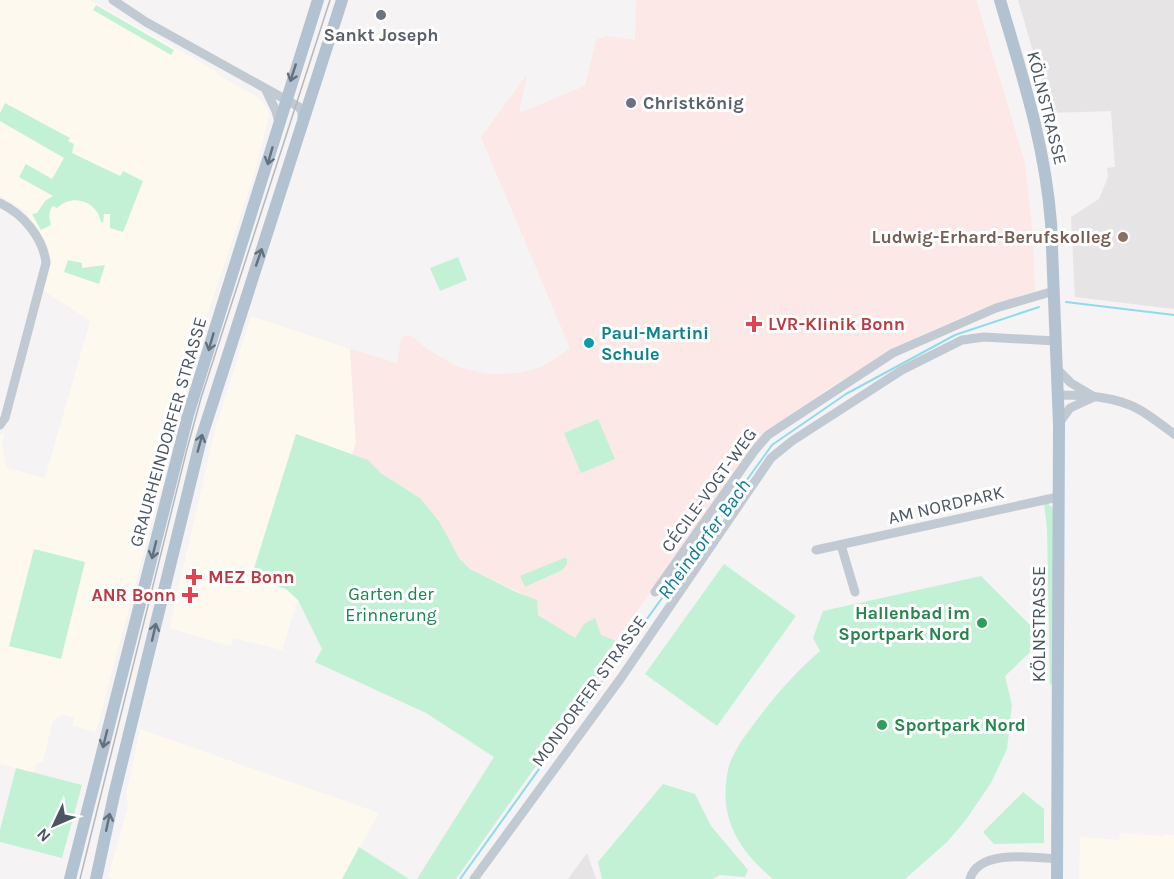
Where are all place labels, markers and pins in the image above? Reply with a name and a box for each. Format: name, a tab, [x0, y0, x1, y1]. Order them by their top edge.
marker: Sankt Joseph	[374, 8, 388, 22]
place label: Sankt Joseph	[324, 24, 438, 46]
place label: Christkönig	[643, 92, 744, 114]
marker: Christkönig	[624, 96, 638, 110]
place label: Ludwig-Erhard-Berufskolleg	[872, 226, 1112, 248]
marker: Ludwig-Erhard-Berufskolleg	[1116, 230, 1130, 244]
place label: LVR-Klinik Bonn	[768, 313, 905, 335]
marker: LVR-Klinik Bonn	[745, 315, 763, 333]
place label: Paul-Martini Schule	[601, 322, 709, 365]
marker: Paul-Martini Schule	[582, 336, 596, 350]
place label: MEZ Bonn	[208, 566, 294, 588]
marker: MEZ Bonn	[185, 568, 203, 586]
place label: ANR Bonn	[91, 584, 176, 606]
marker: ANR Bonn	[181, 586, 199, 604]
place label: Hallenbad im Sportpark Nord	[838, 602, 970, 645]
marker: Hallenbad im Sportpark Nord	[975, 616, 989, 630]
place label: Sportpark Nord	[894, 714, 1026, 736]
marker: Sportpark Nord	[875, 718, 889, 732]

